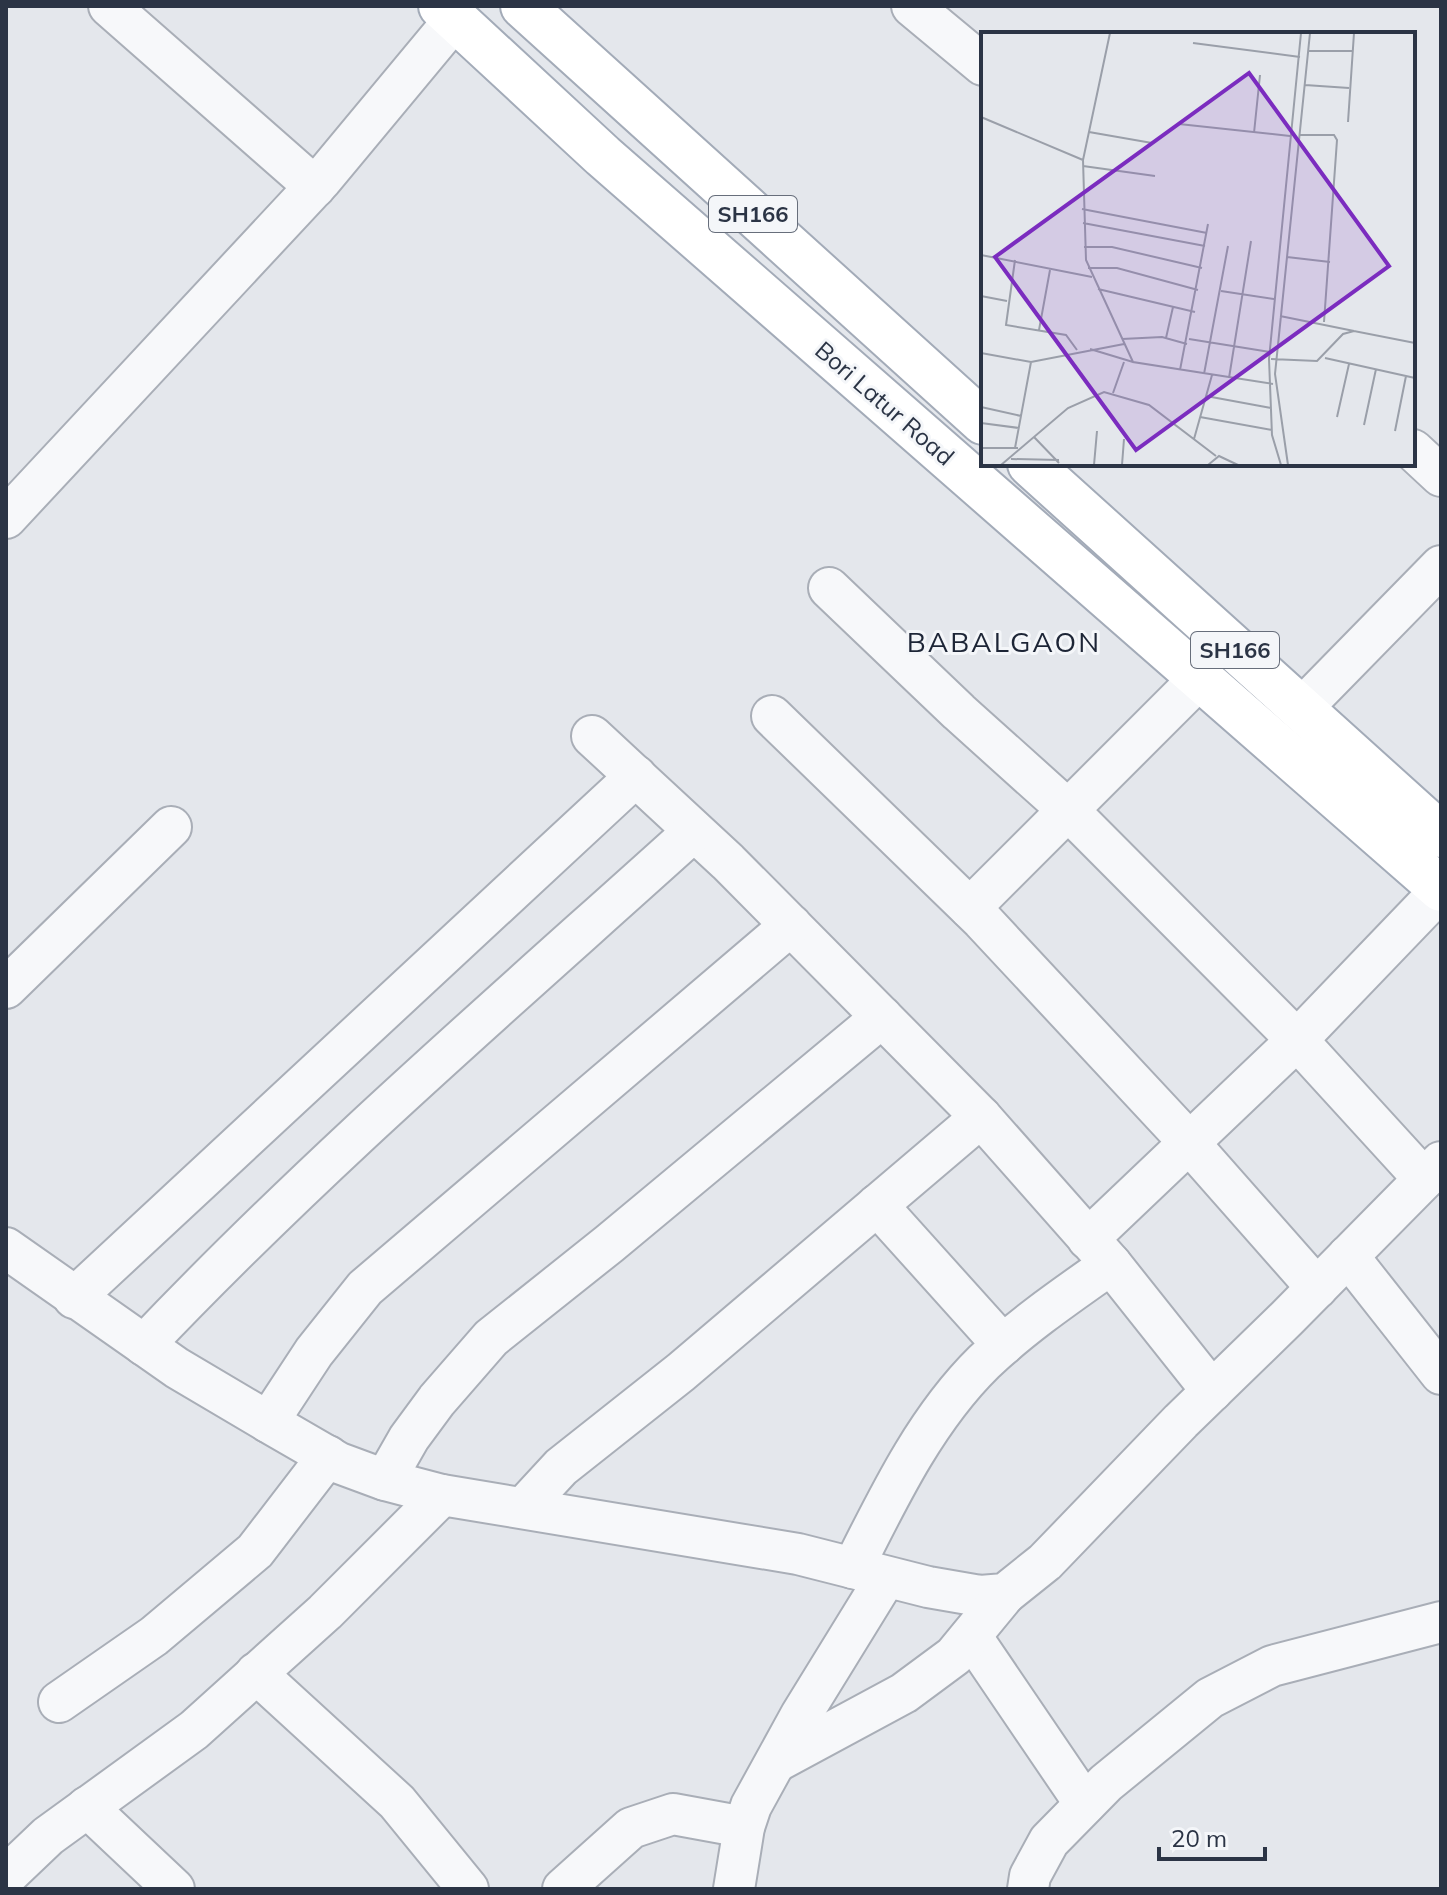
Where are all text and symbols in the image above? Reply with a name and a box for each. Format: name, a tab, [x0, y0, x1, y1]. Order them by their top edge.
inset map	[981, 32, 1415, 466]
road number: SH166	[709, 196, 797, 232]
street label: Bori Latur Road	[809, 335, 961, 471]
district label: BABALGAON	[907, 624, 1101, 659]
road number: SH166	[1191, 632, 1279, 668]
scale bar	[1159, 1811, 1265, 1861]
text: 20 m	[1171, 1823, 1227, 1853]

